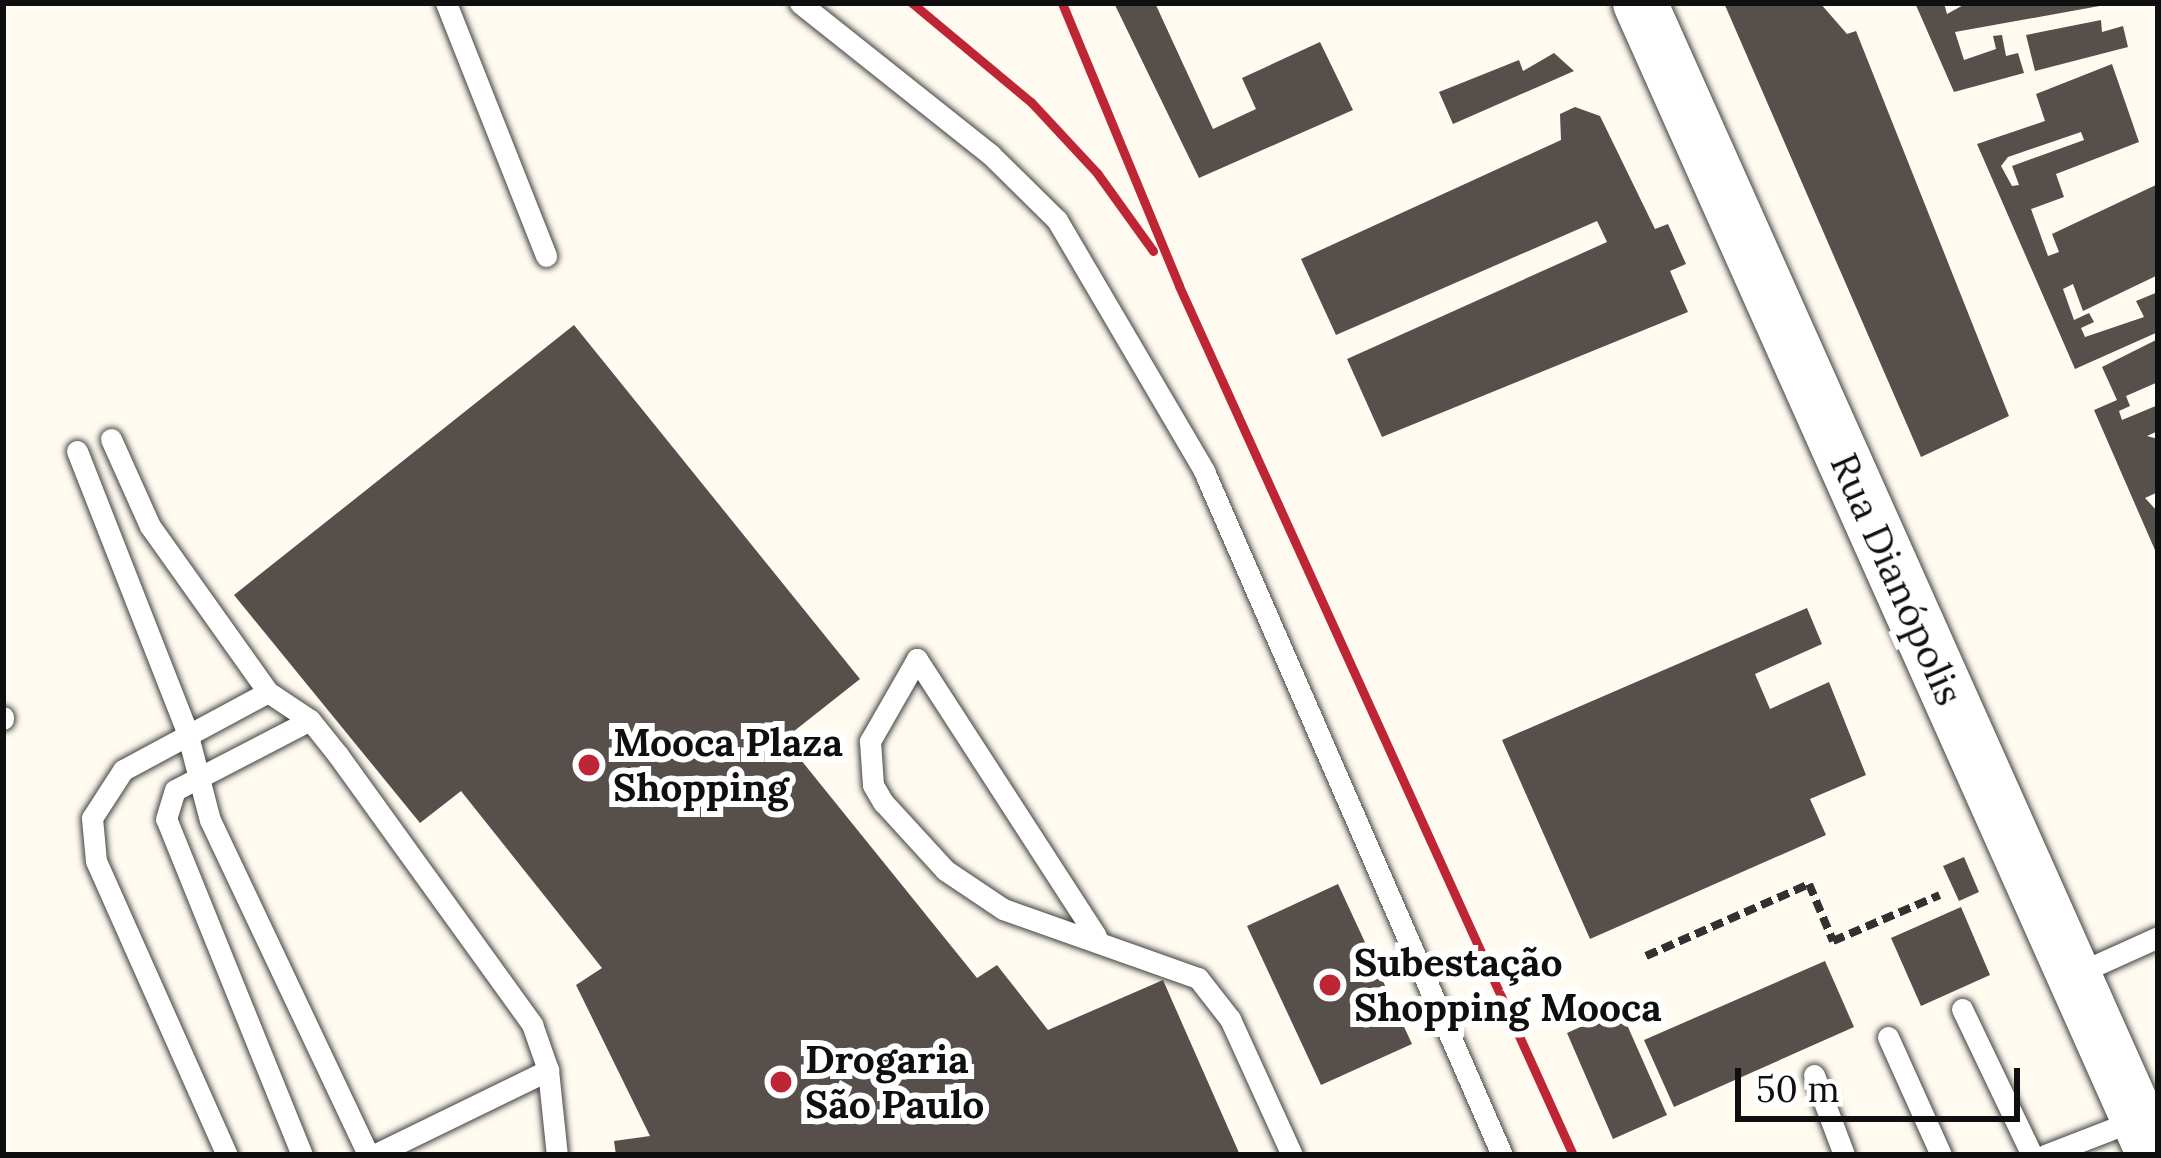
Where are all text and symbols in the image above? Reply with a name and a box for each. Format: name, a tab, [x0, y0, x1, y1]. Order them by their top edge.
street label: Rua Dianópolis	[1821, 446, 1973, 712]
place label: Mooca Plaza Shopping	[613, 720, 843, 811]
marker: Mooca Plaza Shopping	[576, 752, 602, 778]
place label: Subestação Shopping Mooca	[1354, 940, 1662, 1031]
marker: Subestação Shopping Mooca	[1317, 972, 1343, 998]
place label: Drogaria São Paulo	[805, 1037, 984, 1128]
scale bar	[1741, 1044, 2026, 1118]
text: 50 m	[1756, 1066, 1840, 1112]
marker: Drogaria São Paulo	[768, 1069, 794, 1095]

